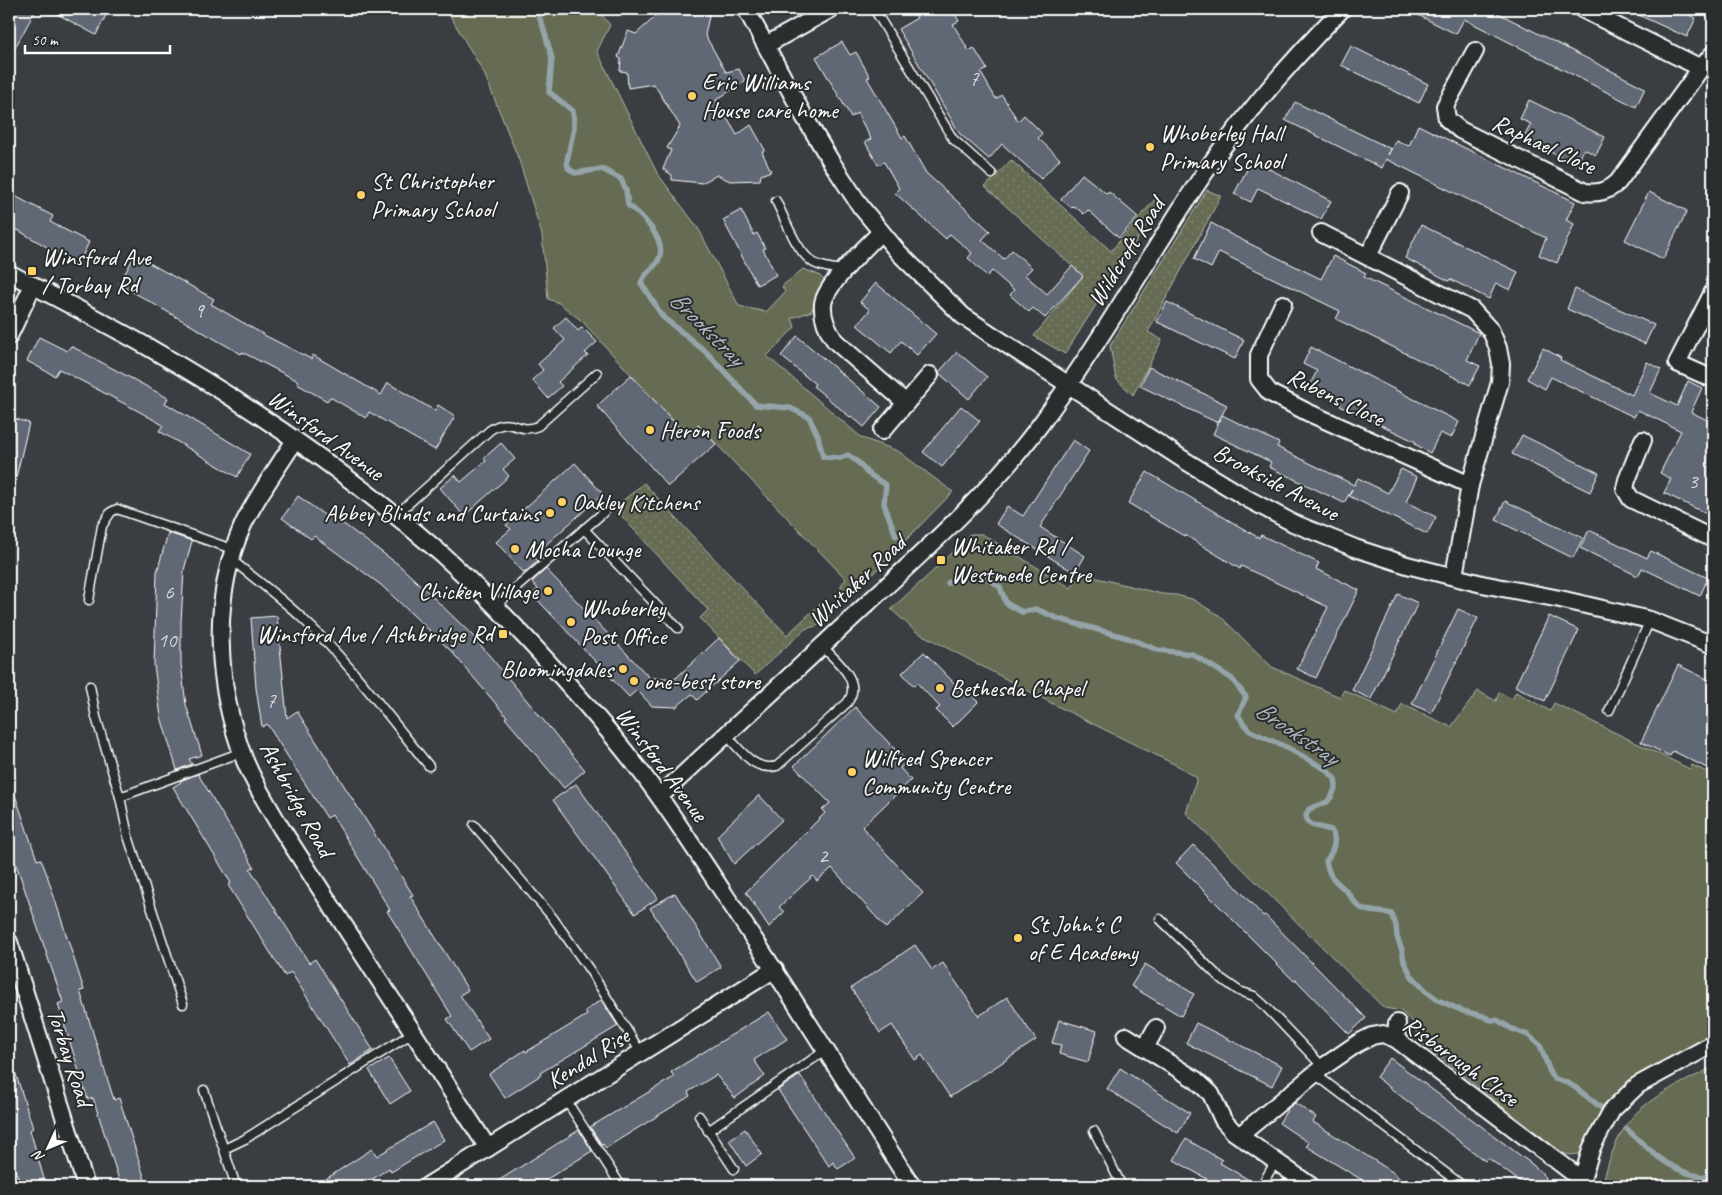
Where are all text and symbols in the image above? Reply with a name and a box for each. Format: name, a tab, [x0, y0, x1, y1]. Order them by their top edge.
scale bar	[25, 22, 170, 54]
text: 50 m	[32, 31, 59, 50]
house number: 7	[969, 65, 980, 91]
place label: Eric Williams House care home	[702, 67, 840, 125]
marker: Eric Williams House care home	[686, 90, 698, 102]
street label: Raphael Close	[1488, 107, 1602, 182]
place label: Whoberley Hall Primary School	[1160, 118, 1287, 176]
marker: Whoberley Hall Primary School	[1144, 141, 1156, 153]
place label: St Christopher Primary School	[371, 166, 498, 224]
marker: St Christopher Primary School	[355, 189, 367, 201]
street label: Wildcroft Road	[1081, 189, 1173, 312]
place label: Winsford Ave / Torbay Rd	[42, 242, 153, 300]
marker: Winsford Ave / Torbay Rd	[26, 265, 38, 277]
water label: Brookstray	[663, 284, 754, 375]
house number: 9	[194, 297, 205, 323]
street label: Rubens Close	[1283, 361, 1391, 434]
street label: Winsford Avenue	[262, 383, 392, 488]
place label: Heron Foods	[660, 415, 763, 445]
marker: Heron Foods	[644, 424, 656, 436]
street label: Brookside Avenue	[1208, 436, 1346, 529]
house number: 3	[1688, 468, 1699, 494]
place label: Oakley Kitchens	[572, 487, 701, 517]
marker: Oakley Kitchens	[556, 496, 568, 508]
place label: Abbey Blinds and Curtains	[324, 498, 543, 528]
marker: Abbey Blinds and Curtains	[544, 507, 556, 519]
street label: Whitaker Road	[802, 526, 915, 634]
place label: Whitaker Rd / Westmede Centre	[951, 531, 1093, 589]
place label: Mocha Lounge	[525, 534, 642, 564]
marker: Mocha Lounge	[509, 543, 521, 555]
marker: Whitaker Rd / Westmede Centre	[935, 554, 947, 566]
place label: Chicken Village	[418, 576, 540, 606]
house number: 6	[164, 579, 174, 605]
marker: Chicken Village	[542, 585, 554, 597]
place label: Whoberley Post Office	[581, 593, 668, 651]
marker: Whoberley Post Office	[565, 616, 577, 628]
place label: Winsford Ave / Ashbridge Rd	[257, 619, 497, 649]
house number: 10	[158, 627, 178, 653]
marker: Winsford Ave / Ashbridge Rd	[497, 628, 509, 640]
place label: Bloomingdales	[501, 654, 616, 684]
marker: Bloomingdales	[617, 663, 629, 675]
place label: one-best store	[644, 666, 762, 696]
place label: Bethesda Chapel	[950, 673, 1088, 703]
marker: one-best store	[628, 675, 640, 687]
marker: Bethesda Chapel	[934, 682, 946, 694]
house number: 7	[266, 687, 277, 713]
water label: Brookstray	[1249, 694, 1348, 775]
street label: Winsford Avenue	[609, 701, 716, 829]
street label: Ashbridge Road	[253, 736, 343, 865]
place label: Wilfred Spencer Community Centre	[862, 743, 1013, 801]
marker: Wilfred Spencer Community Centre	[846, 766, 858, 778]
house number: 2	[818, 843, 829, 869]
place label: St John's C of E Academy	[1028, 909, 1139, 967]
marker: St John's C of E Academy	[1012, 932, 1024, 944]
street label: Torbay Road	[40, 1004, 101, 1113]
street label: Risborough Close	[1397, 1009, 1526, 1114]
street label: Kendal Rise	[541, 1020, 637, 1095]
north arrow	[22, 1122, 72, 1172]
text: N	[28, 1146, 48, 1166]

